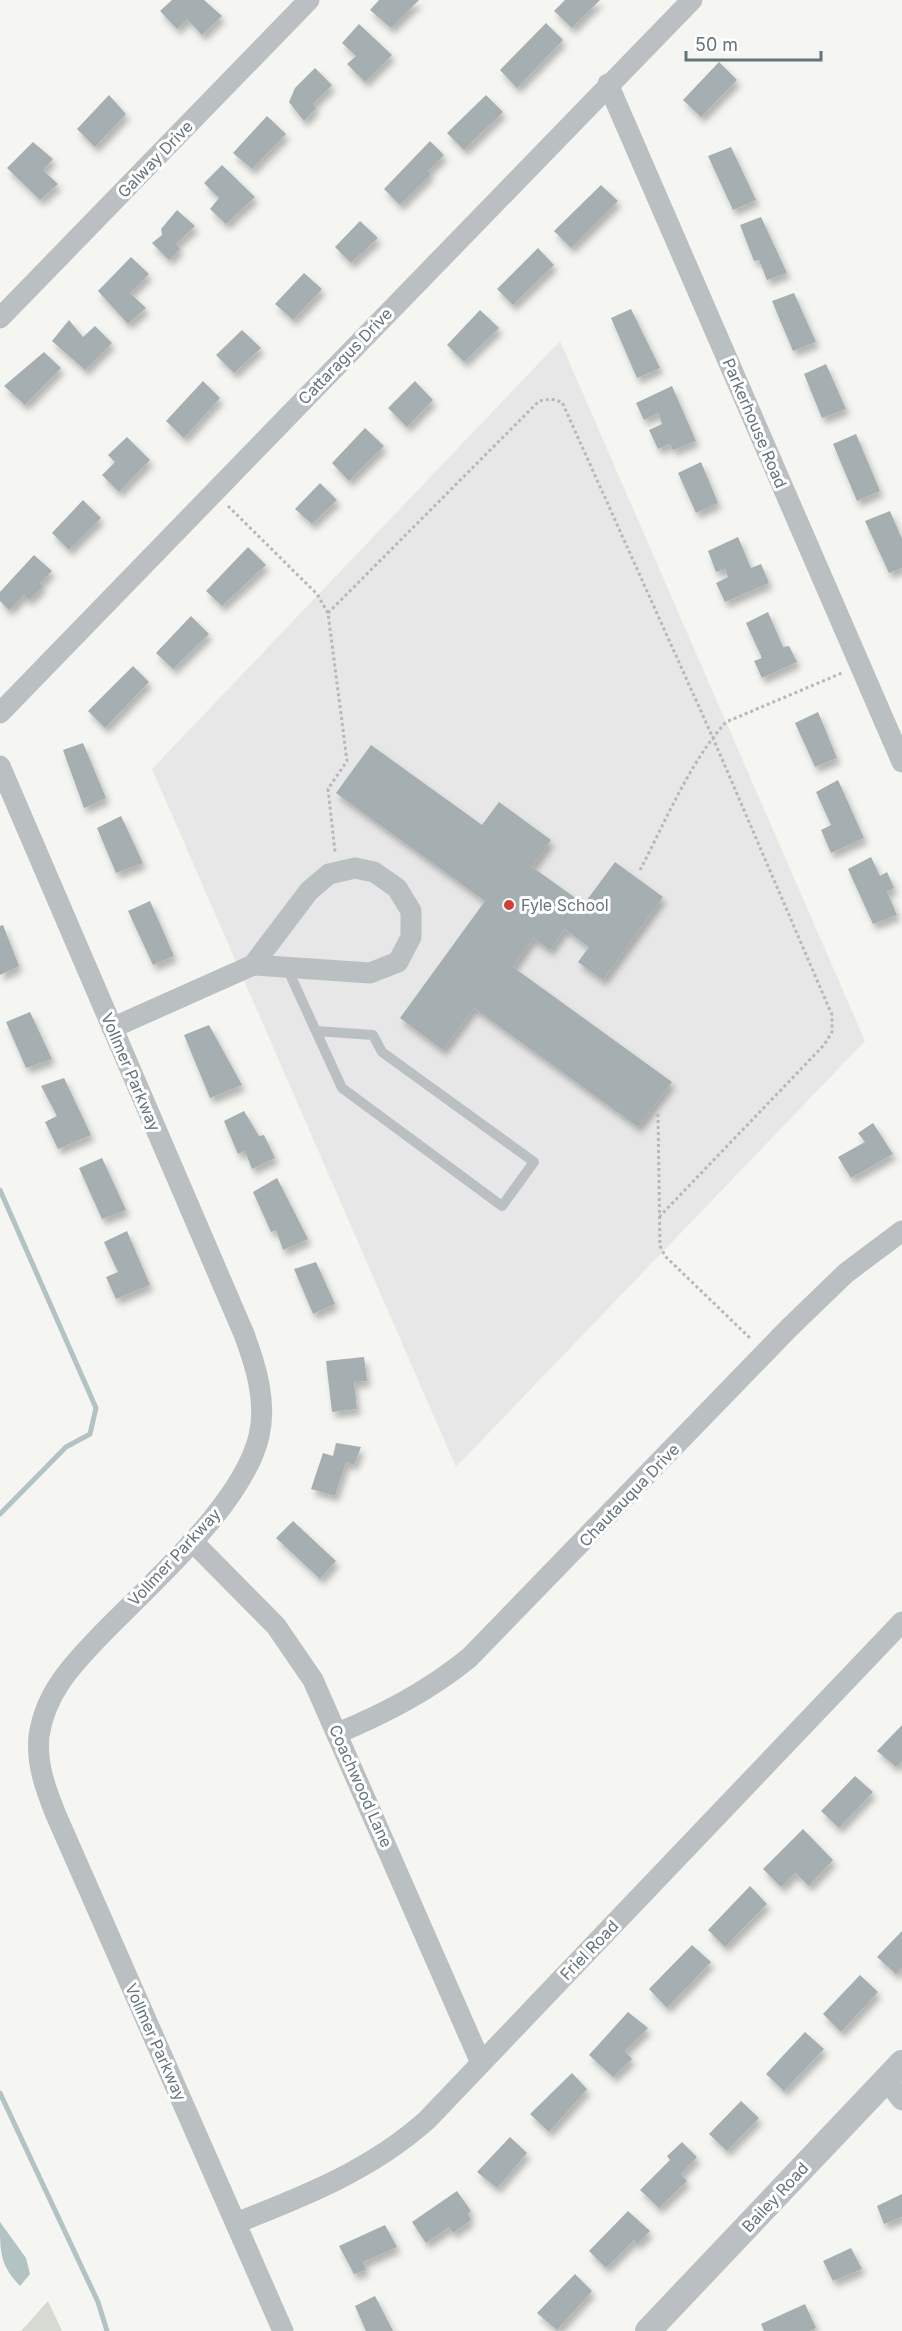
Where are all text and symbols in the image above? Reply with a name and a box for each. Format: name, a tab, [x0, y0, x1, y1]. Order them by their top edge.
scale bar	[686, 24, 821, 62]
text: 50 m	[695, 34, 738, 55]
street label: Galway Drive	[113, 116, 197, 202]
street label: Cattaragus Drive	[294, 303, 396, 409]
street label: Parkerhouse Road	[719, 355, 791, 491]
place label: Fyle School	[521, 895, 609, 915]
marker: Fyle School	[502, 898, 516, 912]
street label: Vollmer Parkway	[97, 1010, 165, 1134]
street label: Chautauqua Drive	[575, 1439, 683, 1551]
street label: Vollmer Parkway	[124, 1504, 224, 1610]
street label: Coachwood Lane	[325, 1722, 397, 1850]
street label: Friel Road	[556, 1916, 622, 1984]
street label: Vollmer Parkway	[121, 1980, 191, 2104]
street label: Bailey Road	[738, 2158, 812, 2236]

